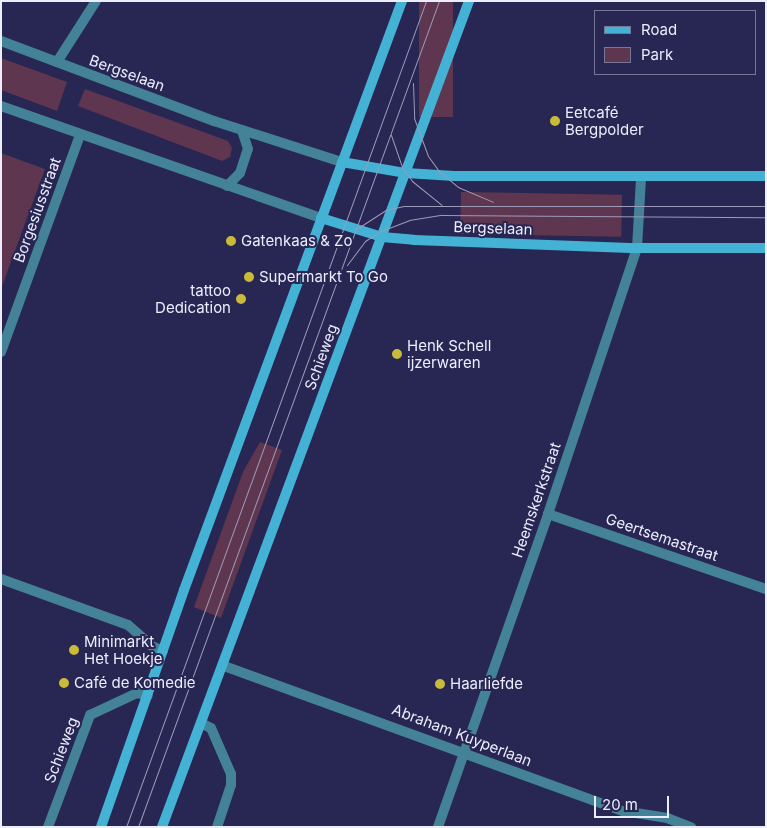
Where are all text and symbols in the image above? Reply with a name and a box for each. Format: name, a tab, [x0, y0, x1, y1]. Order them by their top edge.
legend	[594, 10, 757, 75]
text: Road	[641, 20, 677, 39]
text: Park	[641, 45, 673, 64]
street label: Bergselaan	[87, 51, 167, 95]
place label: Eetcafé Bergpolder	[565, 103, 644, 138]
marker: Eetcafé Bergpolder	[549, 115, 561, 127]
street label: Borgesiusstraat	[10, 155, 64, 265]
street label: Bergselaan	[453, 218, 533, 238]
place label: Gatenkaas & Zo	[241, 232, 353, 250]
marker: Gatenkaas & Zo	[225, 235, 237, 247]
place label: Supermarkt To Go	[259, 268, 388, 286]
marker: Supermarkt To Go	[243, 271, 255, 283]
place label: tattoo Dedication	[155, 281, 231, 316]
marker: tattoo Dedication	[235, 293, 247, 305]
street label: Schieweg	[301, 321, 341, 393]
place label: Henk Schell ijzerwaren	[407, 336, 491, 371]
marker: Henk Schell ijzerwaren	[391, 348, 403, 360]
street label: Heemskerkstraat	[508, 440, 564, 560]
street label: Geertsemastraat	[603, 509, 721, 565]
place label: Minimarkt Het Hoekje	[84, 632, 163, 667]
marker: Minimarkt Het Hoekje	[68, 644, 80, 656]
place label: Café de Komedie	[74, 674, 196, 692]
place label: Haarliefde	[450, 675, 523, 693]
marker: Café de Komedie	[58, 677, 70, 689]
marker: Haarliefde	[434, 678, 446, 690]
street label: Abraham Kuyperlaan	[390, 700, 534, 770]
street label: Schieweg	[40, 715, 82, 785]
scale bar	[597, 786, 672, 818]
text: 20 m	[602, 795, 638, 814]

